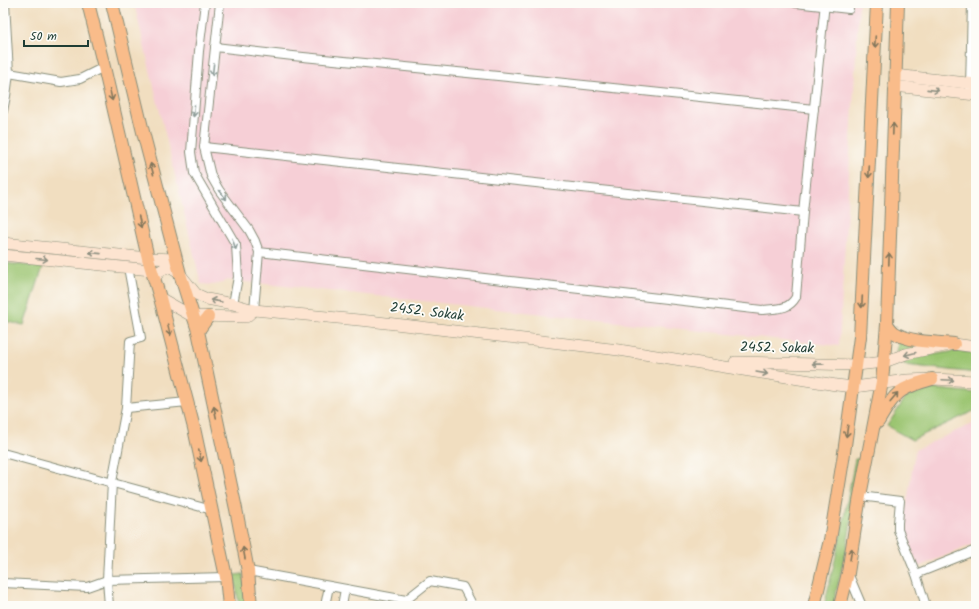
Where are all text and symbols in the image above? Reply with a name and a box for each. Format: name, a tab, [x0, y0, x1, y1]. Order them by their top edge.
scale bar	[24, 22, 88, 48]
text: 50 m	[30, 27, 57, 46]
one-way arrow	[871, 35, 879, 48]
one-way arrow	[209, 63, 217, 76]
one-way arrow	[926, 86, 939, 94]
one-way arrow	[107, 88, 115, 101]
one-way arrow	[191, 104, 198, 117]
one-way arrow	[889, 123, 897, 136]
one-way arrow	[148, 162, 155, 175]
one-way arrow	[865, 165, 872, 178]
one-way arrow	[218, 189, 227, 200]
one-way arrow	[137, 215, 144, 228]
one-way arrow	[231, 238, 238, 251]
one-way arrow	[89, 249, 102, 256]
one-way arrow	[885, 253, 892, 266]
one-way arrow	[35, 255, 48, 262]
one-way arrow	[858, 295, 866, 308]
one-way arrow	[210, 297, 223, 305]
street label: 2452. Sokak	[389, 297, 465, 327]
one-way arrow	[165, 323, 173, 336]
street label: 2452. Sokak	[740, 336, 815, 360]
one-way arrow	[904, 350, 917, 358]
one-way arrow	[812, 361, 825, 368]
one-way arrow	[756, 369, 769, 377]
one-way arrow	[941, 376, 954, 384]
one-way arrow	[890, 392, 899, 403]
one-way arrow	[211, 406, 219, 419]
one-way arrow	[843, 424, 851, 437]
one-way arrow	[196, 449, 204, 462]
one-way arrow	[240, 547, 248, 560]
one-way arrow	[847, 548, 855, 561]

